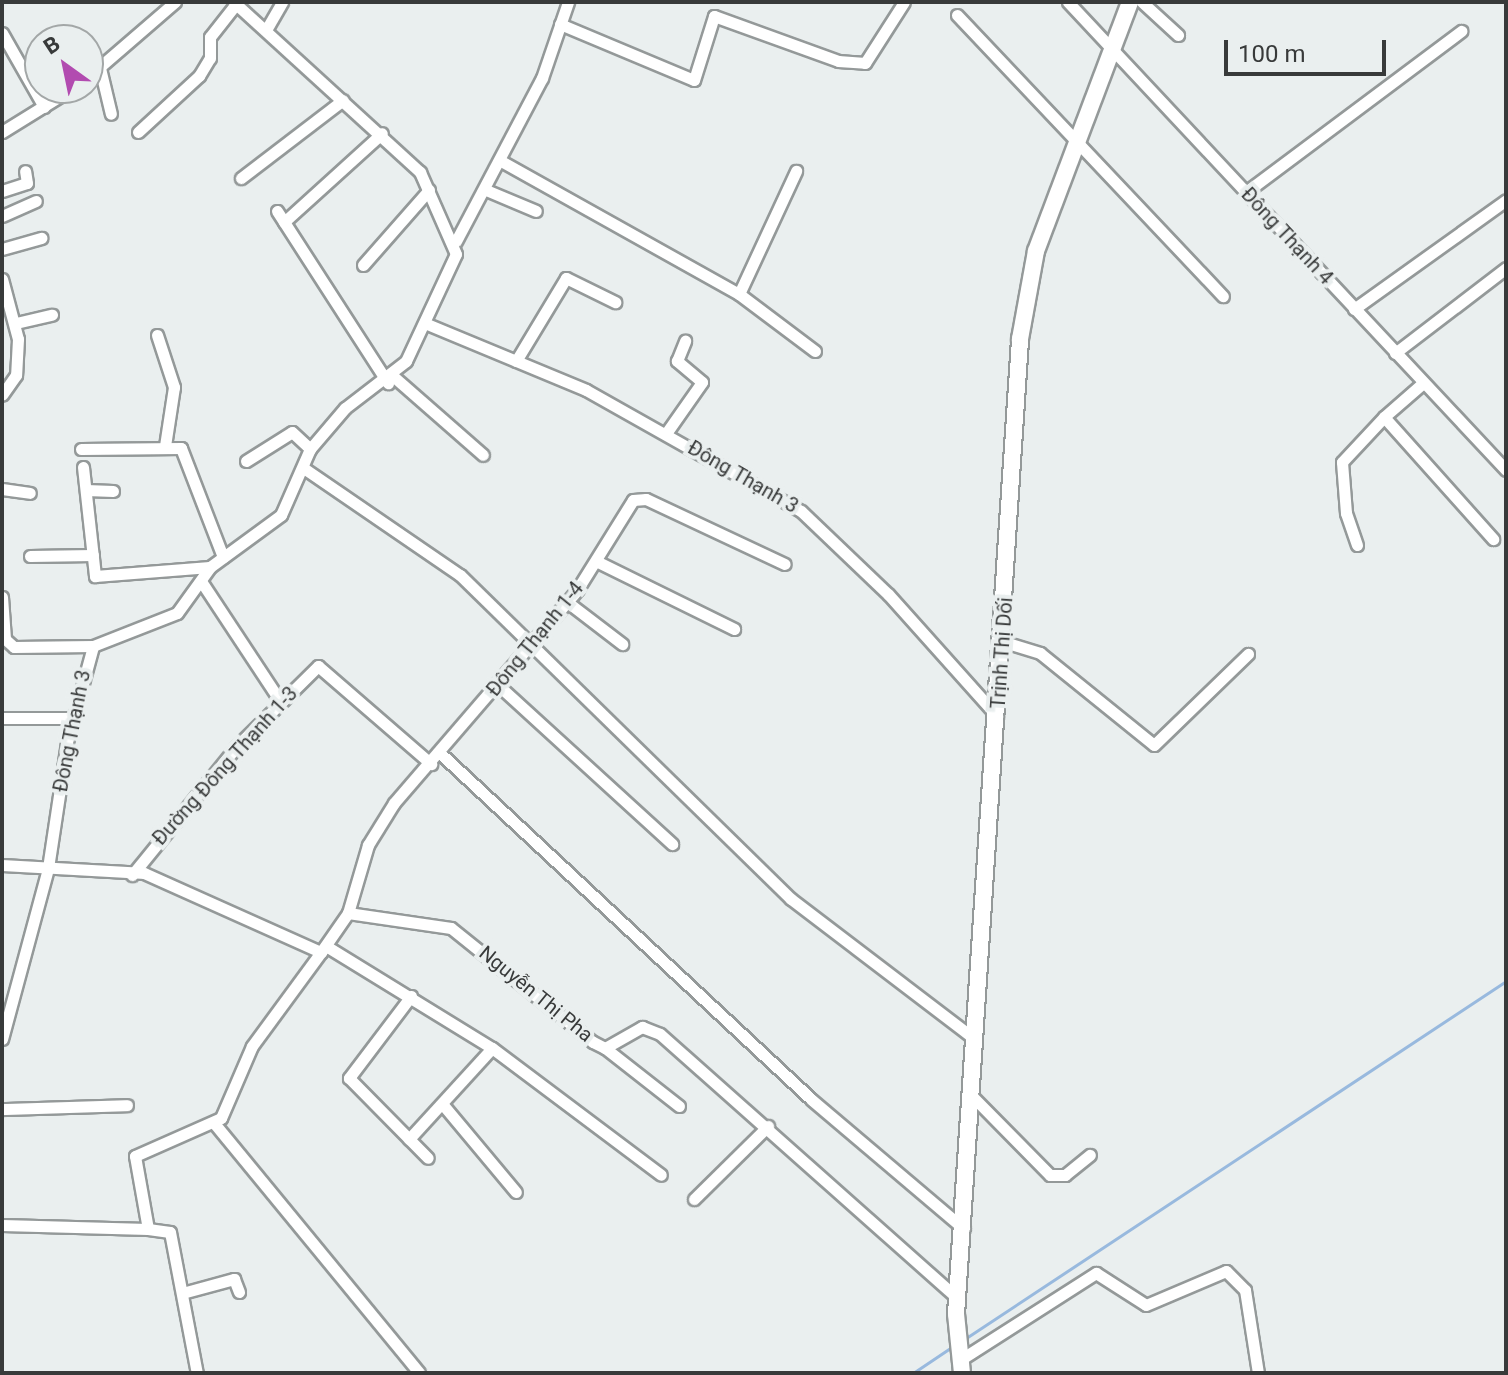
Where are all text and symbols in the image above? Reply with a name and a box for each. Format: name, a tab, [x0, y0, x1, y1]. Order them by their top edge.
north arrow	[24, 24, 104, 104]
scale bar	[1228, 24, 1390, 74]
text: B	[39, 31, 64, 59]
text: 100 m	[1238, 40, 1305, 68]
street label: Đông Thạnh 4	[1236, 182, 1338, 290]
street label: Đông Thạnh 3	[683, 436, 803, 518]
street label: Đông Thạnh 1-4	[481, 577, 589, 701]
street label: Trịnh Thị Dối	[986, 596, 1018, 710]
street label: Đông Thạnh 3	[48, 668, 96, 794]
street label: Đường Đông Thạnh 1-3	[147, 682, 303, 850]
street label: Nguyễn Thị Pha	[474, 941, 598, 1047]

